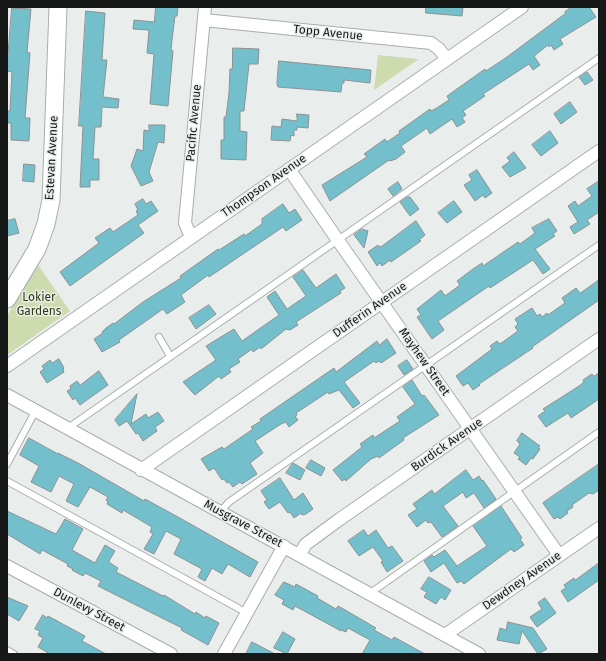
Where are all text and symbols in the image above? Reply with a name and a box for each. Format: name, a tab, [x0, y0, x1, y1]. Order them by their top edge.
street label: Topp Avenue	[293, 22, 363, 44]
street label: Pacific Avenue	[183, 84, 205, 162]
street label: Estevan Avenue	[43, 115, 61, 201]
street label: Thompson Avenue	[219, 151, 309, 221]
street label: Dufferin Avenue	[330, 279, 410, 341]
park label: Lokier Gardens	[17, 291, 61, 319]
street label: Mayhew Street	[395, 325, 453, 399]
street label: Burdick Avenue	[408, 415, 486, 475]
street label: Musgrave Street	[201, 497, 285, 551]
street label: Dewdney Avenue	[480, 549, 564, 613]
street label: Dunlevy Street	[51, 585, 127, 635]

